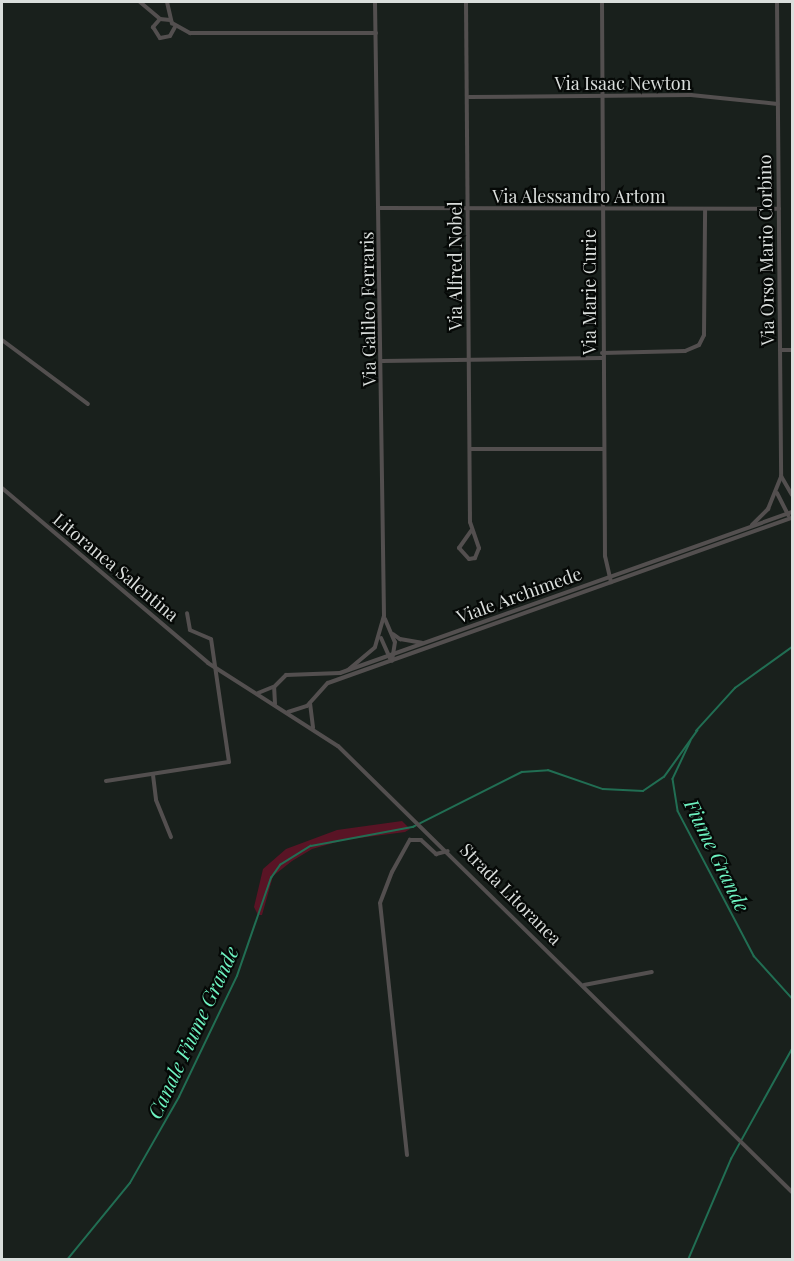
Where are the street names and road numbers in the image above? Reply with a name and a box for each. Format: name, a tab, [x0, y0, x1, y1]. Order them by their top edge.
street label: Via Isaac Newton	[554, 72, 692, 94]
street label: Via Orso Mario Corbino	[754, 154, 778, 346]
street label: Via Alessandro Artom	[492, 185, 666, 207]
street label: Via Alfred Nobel	[444, 201, 466, 331]
street label: Via Marie Curie	[578, 229, 600, 355]
street label: Via Galileo Ferraris	[356, 231, 380, 387]
street label: Litoranea Salentina	[49, 508, 183, 626]
street label: Viale Archimede	[453, 562, 585, 628]
street label: Strada Litoranea	[456, 839, 566, 949]

